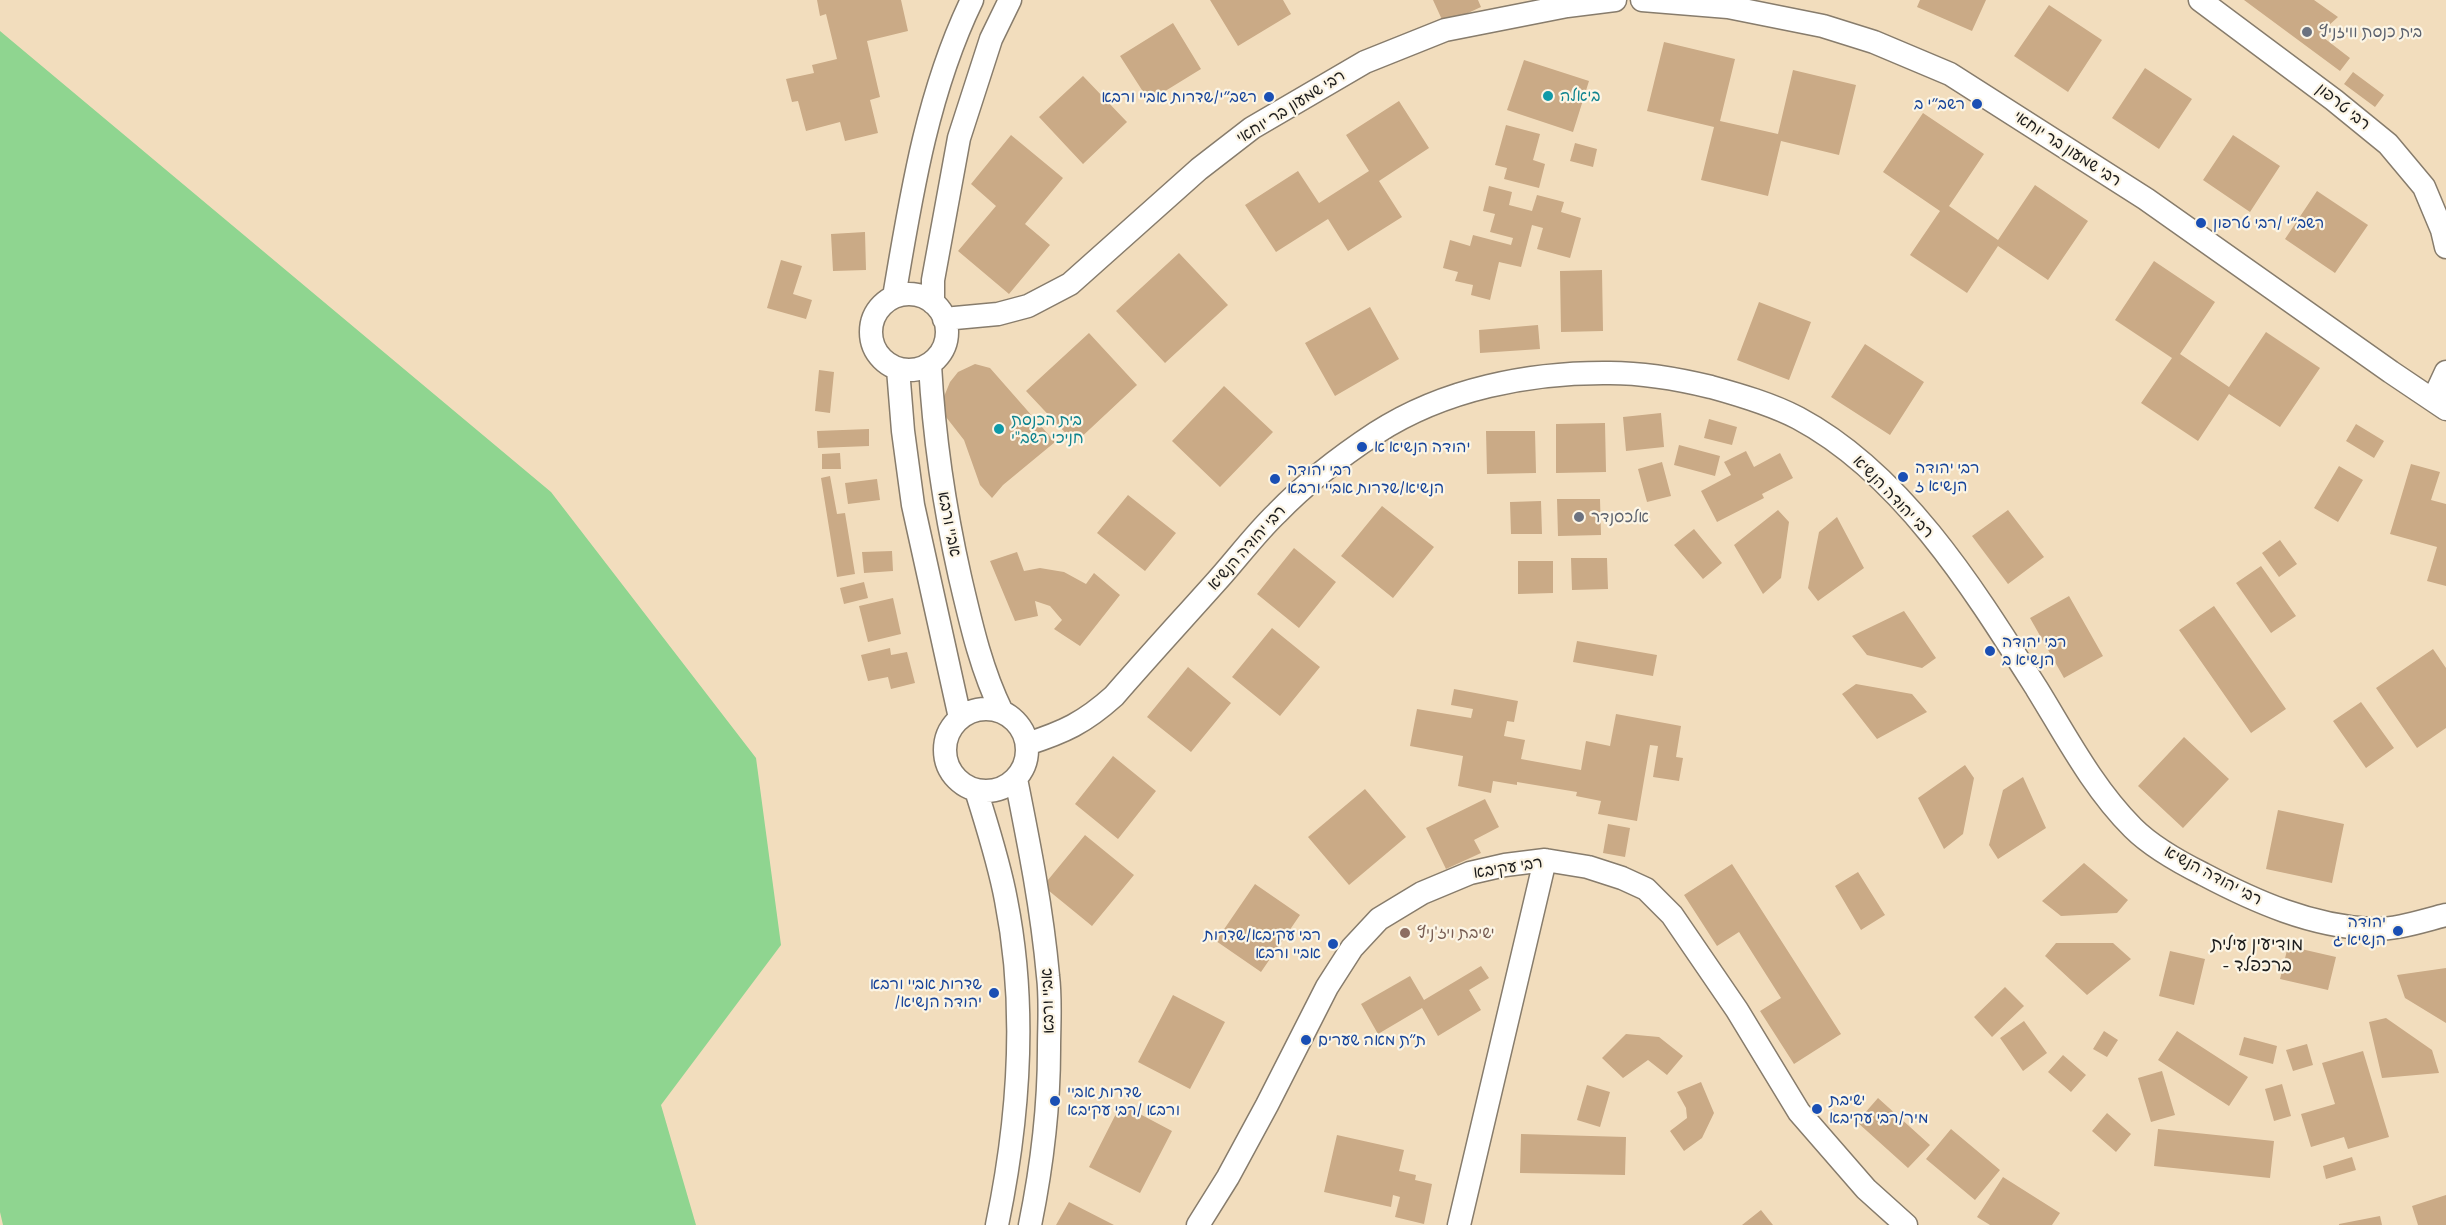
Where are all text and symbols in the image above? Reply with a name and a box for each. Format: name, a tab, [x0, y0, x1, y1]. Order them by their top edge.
place label: בית כנסת וויזניץ	[2319, 22, 2422, 42]
marker: בית כנסת וויזניץ	[2300, 25, 2314, 39]
street label: רבי שמעון בר יוחאי	[1233, 66, 1349, 148]
street label: רבי טרפון	[2312, 79, 2374, 135]
place label: ביאלה	[1560, 86, 1601, 106]
place label: רשב״י/שדרות אביי ורבא	[1101, 87, 1257, 107]
marker: ביאלה	[1541, 89, 1555, 103]
marker: רשב״י/שדרות אביי ורבא	[1262, 90, 1276, 104]
place label: רשב״י ב	[1914, 94, 1965, 114]
marker: רשב״י ב	[1970, 97, 1984, 111]
street label: רבי שמעון בר יוחאי	[2010, 107, 2124, 191]
place label: רשב״י /רבי טרפון	[2213, 213, 2324, 233]
marker: רשב״י /רבי טרפון	[2194, 216, 2208, 230]
place label: בית הכנסת חניכי רשב"י	[1011, 410, 1084, 448]
marker: בית הכנסת חניכי רשב"י	[992, 422, 1006, 436]
place label: יהודה הנשיא א	[1374, 437, 1470, 457]
marker: יהודה הנשיא א	[1355, 440, 1369, 454]
street label: רבי יהודה הנשיא	[1849, 452, 1937, 542]
place label: רבי יהודה הנשיא ז	[1915, 458, 1979, 496]
place label: רבי יהודה הנשיא/שדרות אביי ורבא	[1287, 460, 1444, 498]
marker: רבי יהודה הנשיא ז	[1896, 470, 1910, 484]
marker: רבי יהודה הנשיא/שדרות אביי ורבא	[1268, 472, 1282, 486]
street label: אביי ורבא	[933, 490, 965, 558]
street label: רבי יהודה הנשיא	[1204, 502, 1290, 594]
place label: אלכסנדר	[1591, 507, 1649, 527]
marker: אלכסנדר	[1572, 510, 1586, 524]
place label: רבי יהודה הנשיא ב	[2002, 632, 2066, 670]
marker: רבי יהודה הנשיא ב	[1983, 644, 1997, 658]
street label: רבי יהודה הנשיא	[2161, 842, 2265, 910]
street label: רבי עקיבא	[1472, 853, 1544, 883]
place label: יהודה הנשיא ג	[2333, 912, 2386, 950]
place label: ישיבת ויז'ניץ	[1417, 923, 1495, 943]
marker: יהודה הנשיא ג	[2391, 924, 2405, 938]
place label: רבי עקיבא/שדרות אביי ורבא	[1203, 925, 1321, 963]
marker: ישיבת ויז'ניץ	[1398, 926, 1412, 940]
district label: מודיעין עילית - ברכפלד	[2211, 934, 2303, 976]
marker: רבי עקיבא/שדרות אביי ורבא	[1326, 937, 1340, 951]
street label: אביי ורבא	[1037, 968, 1059, 1034]
place label: שדרות אביי ורבא /יהודה הנשיא	[870, 974, 982, 1012]
marker: שדרות אביי ורבא /יהודה הנשיא	[987, 986, 1001, 1000]
place label: ת״ת מאה שערים	[1318, 1030, 1426, 1050]
marker: ת״ת מאה שערים	[1299, 1033, 1313, 1047]
place label: שדרות אביי ורבא /רבי עקיבא	[1067, 1082, 1180, 1120]
place label: ישיבת מיר/רבי עקיבא	[1829, 1090, 1928, 1128]
marker: שדרות אביי ורבא /רבי עקיבא	[1048, 1094, 1062, 1108]
marker: ישיבת מיר/רבי עקיבא	[1810, 1102, 1824, 1116]

